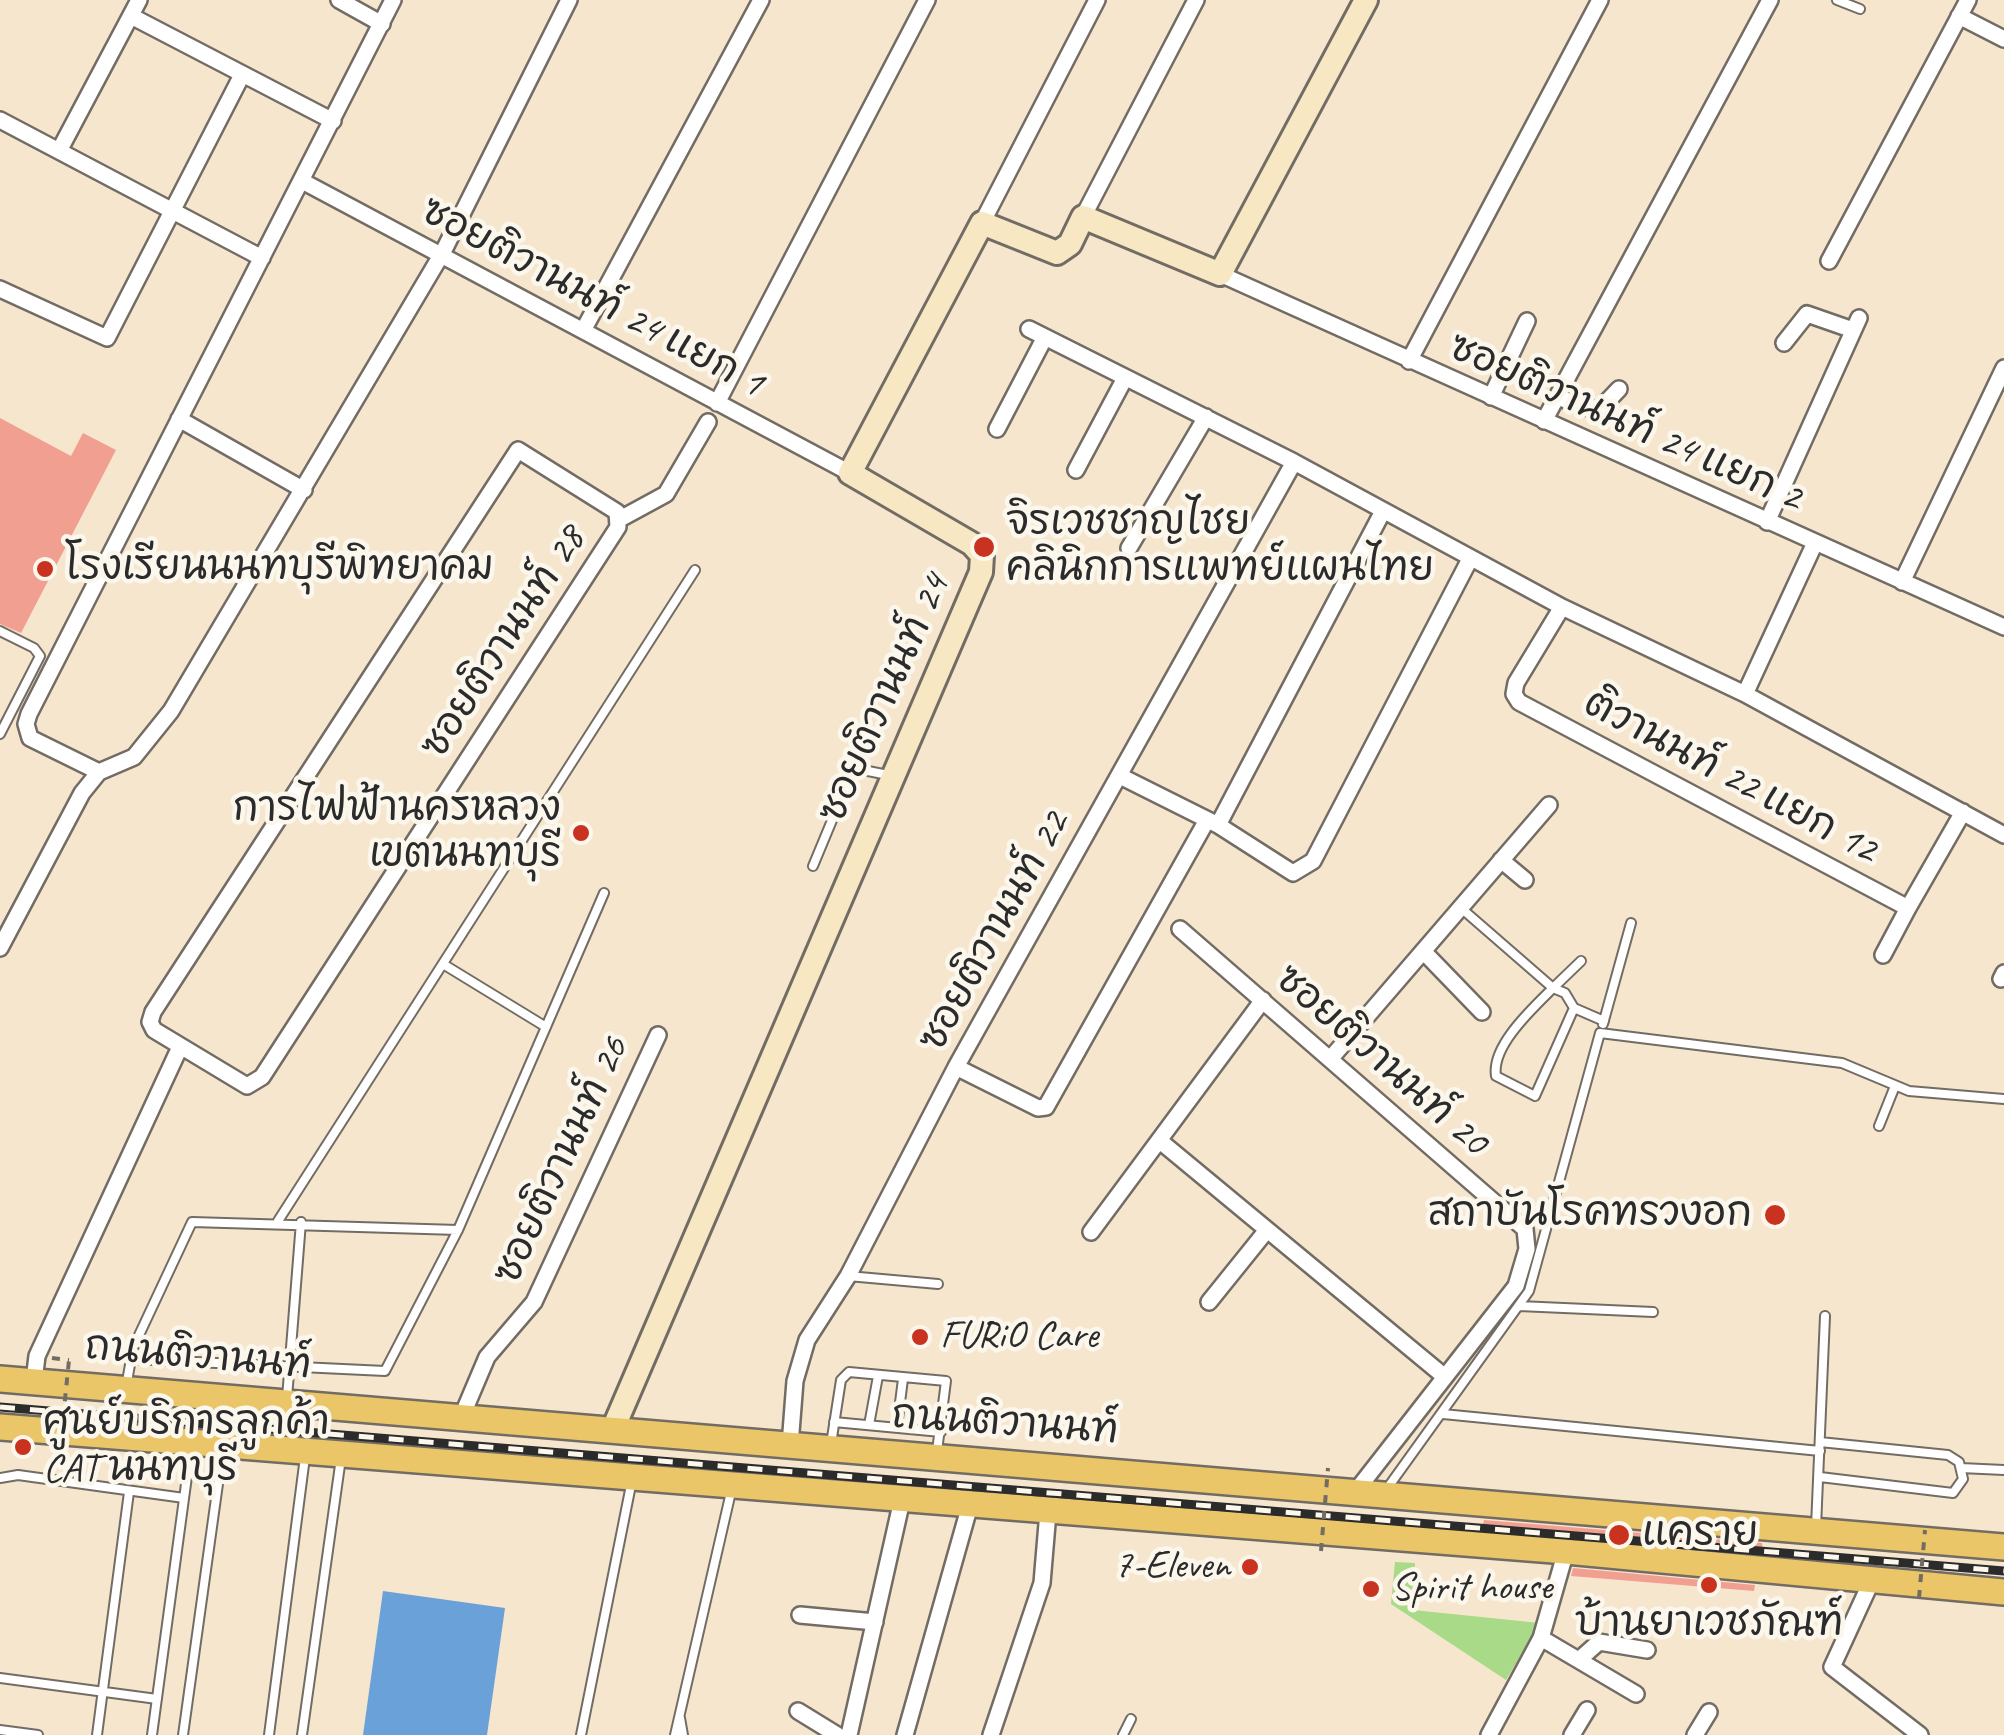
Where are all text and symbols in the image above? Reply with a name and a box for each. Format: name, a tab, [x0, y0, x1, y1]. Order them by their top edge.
street label: ซอยติวานนท์ 24 แยก 1	[412, 187, 772, 409]
street label: ซอยติวานนท์ 24 แยก 2	[1441, 324, 1809, 522]
place label: จิรเวชชาญไชย คลินิกการแพทย์แผนไทย	[1006, 500, 1434, 594]
street label: ซอยติวานนท์ 28	[411, 518, 597, 768]
marker: จิรเวชชาญไชย คลินิกการแพทย์แผนไทย	[971, 534, 997, 560]
place label: โรงเรียนนนทบุรีพิทยาคม	[65, 545, 494, 593]
marker: โรงเรียนนนทบุรีพิทยาคม	[34, 558, 56, 580]
street label: ซอยติวานนท์ 24	[809, 568, 961, 830]
street label: ติวานนท์ 22 แยก 12	[1575, 679, 1885, 875]
place label: การไฟฟ้านครหลวง เขตนนทบุรี	[233, 786, 561, 880]
street label: ซอยติวานนท์ 22	[909, 804, 1081, 1060]
marker: การไฟฟ้านครหลวง เขตนนทบุรี	[570, 822, 592, 844]
street label: ซอยติวานนท์ 20	[1265, 956, 1497, 1166]
street label: ซอยติวานนท์ 26	[484, 1030, 640, 1292]
place label: สถาบันโรคทรวงอก	[1428, 1191, 1752, 1239]
marker: สถาบันโรคทรวงอก	[1762, 1202, 1788, 1228]
place label: FURiO Care	[940, 1313, 1098, 1361]
street label: ถนนติวานนท์	[83, 1323, 313, 1391]
marker: FURiO Care	[909, 1326, 931, 1348]
street label: ถนนติวานนท์	[890, 1392, 1120, 1456]
place label: ศูนย์บริการลูกค้า CAT นนทบุรี	[43, 1400, 330, 1494]
marker: ศูนย์บริการลูกค้า CAT นนทบุรี	[12, 1436, 34, 1458]
place label: แคราย	[1642, 1511, 1759, 1559]
marker: แคราย	[1606, 1522, 1632, 1548]
place label: 7-Eleven	[1114, 1543, 1230, 1591]
marker: 7-Eleven	[1239, 1556, 1261, 1578]
place label: Spirit house	[1391, 1565, 1552, 1613]
marker: บ้านยาเวชภัณฑ์	[1698, 1574, 1720, 1596]
marker: Spirit house	[1360, 1578, 1382, 1600]
place label: บ้านยาเวชภัณฑ์	[1575, 1601, 1843, 1649]

